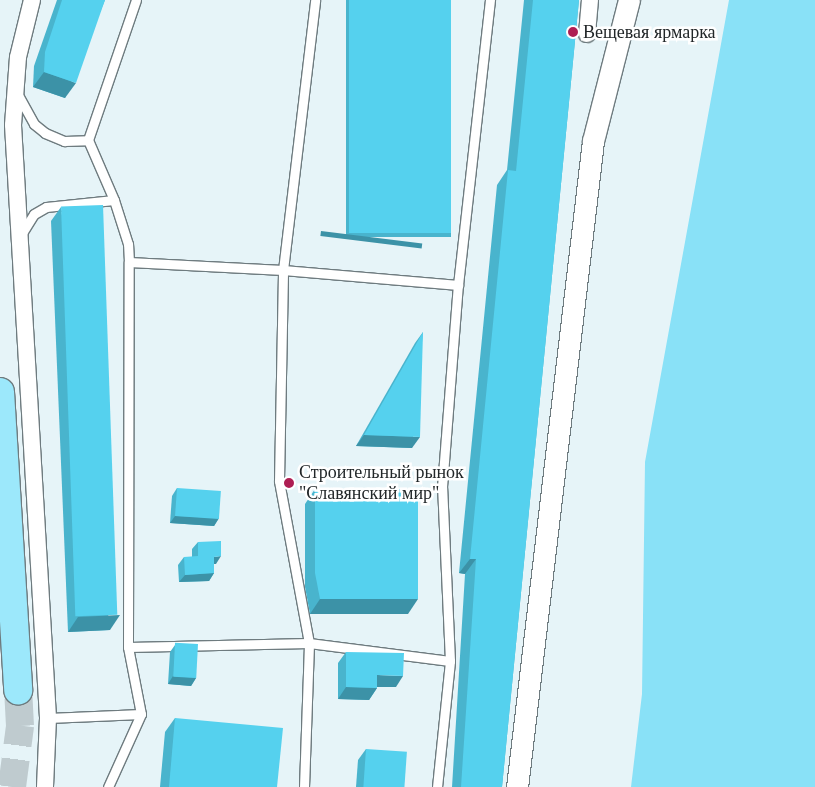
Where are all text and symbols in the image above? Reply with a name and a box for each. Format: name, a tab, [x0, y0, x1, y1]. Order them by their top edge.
place label: Вещевая ярмарка	[583, 21, 716, 43]
marker: Вещевая ярмарка	[567, 26, 579, 38]
place label: Строительный рынок "Славянский мир"	[299, 462, 464, 504]
marker: Строительный рынок "Славянский мир"	[283, 477, 295, 489]

